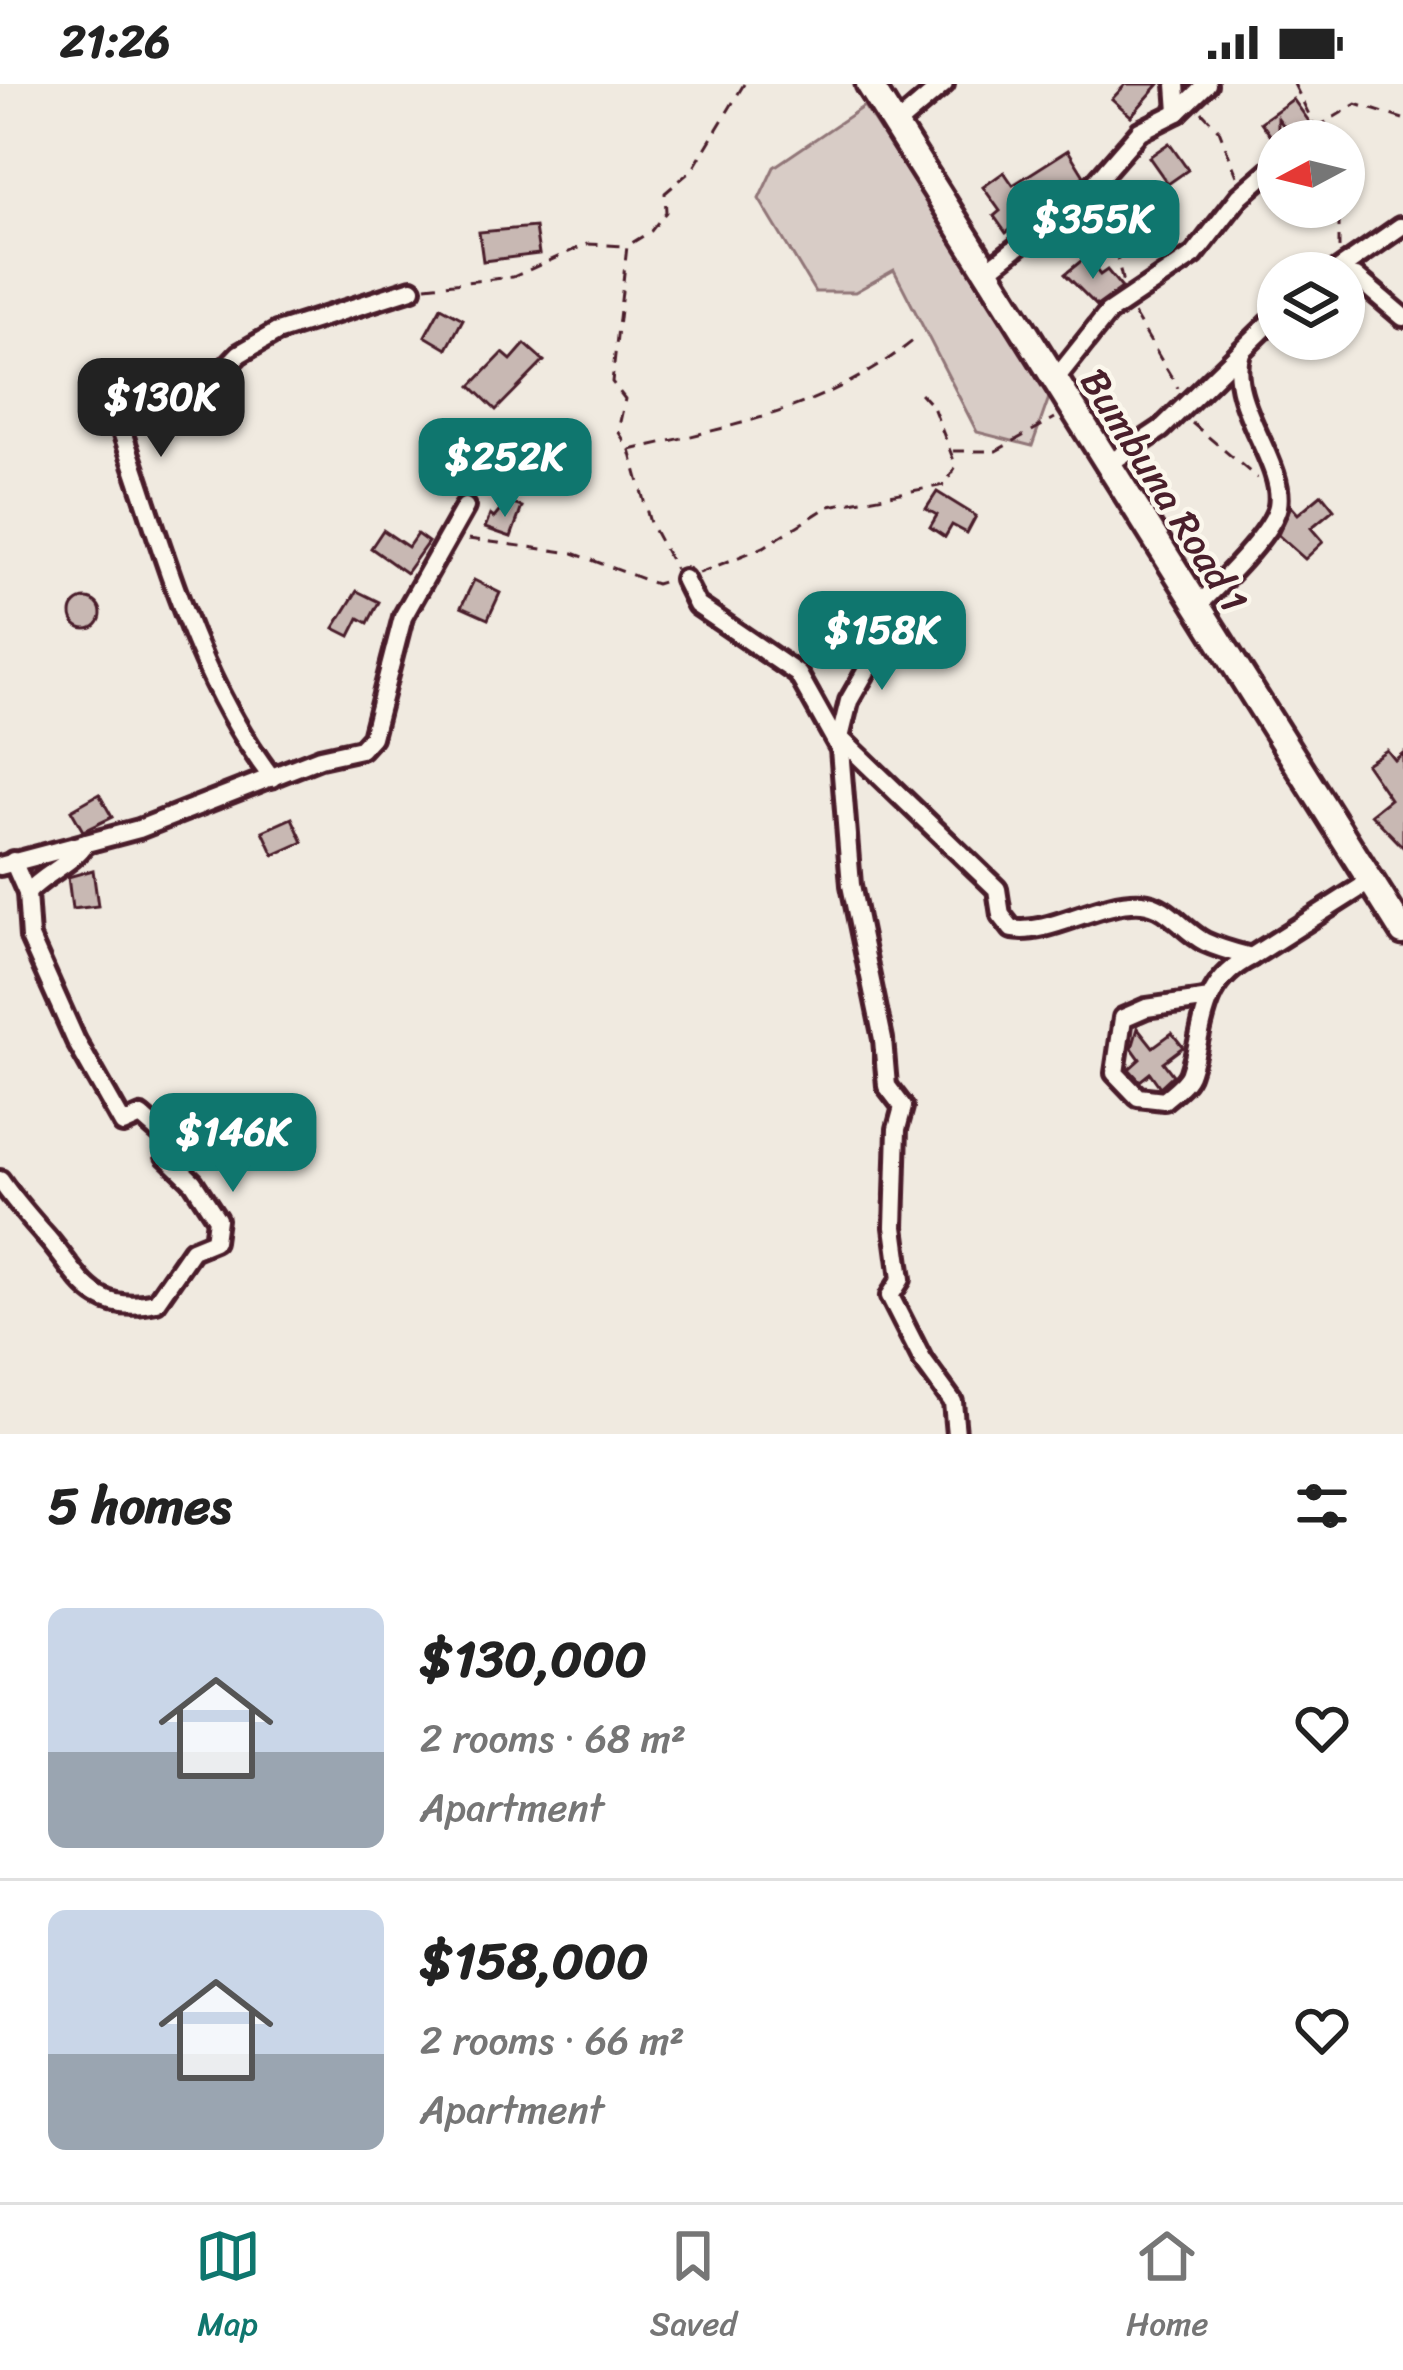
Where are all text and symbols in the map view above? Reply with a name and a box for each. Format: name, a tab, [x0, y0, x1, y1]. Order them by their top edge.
text: 21:26	[60, 2, 170, 82]
north arrow	[1257, 120, 1365, 228]
map controls	[1257, 120, 1365, 360]
pin: $355K	[1009, 180, 1177, 282]
text: $355K	[1033, 184, 1153, 253]
button: layers	[1257, 252, 1365, 360]
street label: Bumbuna Road 1	[1062, 354, 1268, 627]
pin: $130K	[77, 358, 245, 460]
text: $130K	[105, 362, 217, 431]
pin: $252K	[421, 418, 589, 520]
text: $252K	[446, 422, 564, 491]
pin: $158K	[798, 591, 966, 693]
text: $158K	[825, 595, 939, 664]
pin: $146K	[149, 1093, 317, 1195]
text: $146K	[176, 1097, 290, 1166]
text: 5 homes	[48, 1461, 231, 1551]
icon: filters	[1289, 1473, 1355, 1539]
text: $130,000	[420, 1614, 647, 1704]
icon: home	[144, 1656, 288, 1800]
icon: heart	[1289, 1695, 1355, 1761]
text: 2 rooms · 68 m²	[420, 1704, 686, 1773]
text: Apartment	[420, 1773, 604, 1842]
text: $158,000	[420, 1916, 649, 2006]
icon: home	[144, 1958, 288, 2102]
icon: heart	[1289, 1997, 1355, 2063]
text: 2 rooms · 66 m²	[420, 2006, 685, 2075]
text: Apartment	[420, 2075, 604, 2144]
tab: Map	[195, 2223, 261, 2353]
tab: Saved	[650, 2223, 737, 2353]
tab: Home	[1126, 2223, 1208, 2353]

